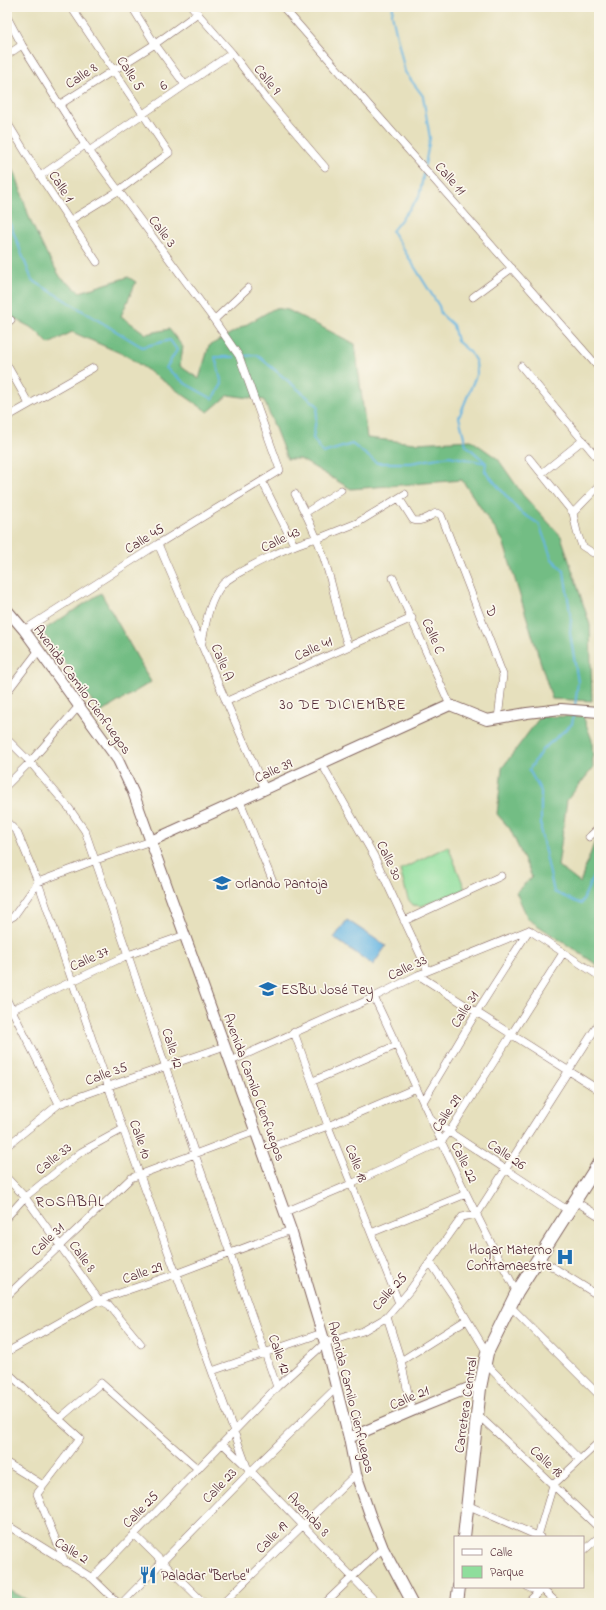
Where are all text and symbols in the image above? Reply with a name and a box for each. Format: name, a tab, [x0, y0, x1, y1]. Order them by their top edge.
street label: Calle 5	[111, 52, 149, 95]
street label: Calle 8	[61, 58, 102, 95]
street label: Calle 9	[248, 60, 286, 100]
street label: 6	[155, 76, 172, 97]
street label: Calle 11	[429, 158, 471, 201]
street label: Calle 1	[43, 167, 79, 207]
street label: Calle 3	[143, 211, 181, 253]
street label: Calle 45	[121, 519, 169, 560]
street label: Calle 43	[257, 522, 304, 559]
street label: D	[479, 602, 502, 620]
street label: Calle C	[416, 615, 450, 658]
street label: Avenida Camilo Cienfuegos	[27, 621, 136, 760]
street label: Calle 41	[291, 631, 337, 667]
street label: Calle A	[205, 641, 239, 684]
district label: 30 DE DICIEMBRE	[279, 694, 407, 716]
street label: Calle 39	[251, 753, 297, 789]
street label: Calle 30	[370, 837, 407, 884]
school or university icon: Orlando Pantoja	[212, 873, 232, 893]
place label: Orlando Pantoja	[235, 874, 328, 895]
street label: Calle 37	[66, 941, 113, 977]
street label: Calle 33	[384, 950, 431, 987]
school or university icon: ESBU José Tey	[258, 979, 278, 999]
place label: ESBU José Tey	[281, 980, 374, 1002]
street label: Calle 31	[446, 987, 485, 1032]
street label: Avenida Camilo Cienfuegos	[216, 1011, 290, 1165]
street label: Calle 12	[155, 1026, 188, 1071]
street label: Calle 35	[82, 1057, 131, 1092]
street label: Calle 29	[427, 1090, 468, 1137]
street label: Calle 10	[123, 1117, 156, 1162]
street label: Calle 26	[483, 1135, 530, 1176]
street label: Calle 33	[31, 1138, 77, 1180]
street label: Calle 22	[445, 1138, 483, 1187]
street label: Calle 18	[339, 1141, 372, 1186]
district label: ROSABAL	[35, 1191, 105, 1213]
street label: Calle 31	[26, 1218, 70, 1262]
street label: Calle 8	[63, 1237, 101, 1277]
place label: Hogar Materno Contramaestre	[466, 1240, 553, 1277]
hospital icon: Hogar Materno Contramaestre	[555, 1247, 575, 1267]
street label: Calle 29	[120, 1257, 166, 1290]
street label: Calle 25	[367, 1268, 413, 1316]
street label: Avenida Camilo Cienfuegos	[321, 1319, 380, 1476]
street label: Calle 12	[262, 1332, 295, 1377]
street label: Carretera Central	[449, 1356, 484, 1454]
street label: Calle 21	[387, 1380, 433, 1416]
street label: Calle 18	[524, 1441, 568, 1483]
street label: Calle 23	[198, 1463, 243, 1509]
street label: Calle 25	[118, 1487, 164, 1533]
street label: Avenida 8	[282, 1488, 334, 1542]
street label: Calle 19	[251, 1517, 294, 1559]
street label: Calle 2	[50, 1533, 92, 1570]
legend	[454, 1536, 584, 1588]
text: Calle	[490, 1544, 513, 1562]
text: Parque	[490, 1564, 524, 1582]
restaurant icon: Paladar "Berbe"	[138, 1565, 158, 1585]
place label: Paladar "Berbe"	[161, 1566, 249, 1587]

